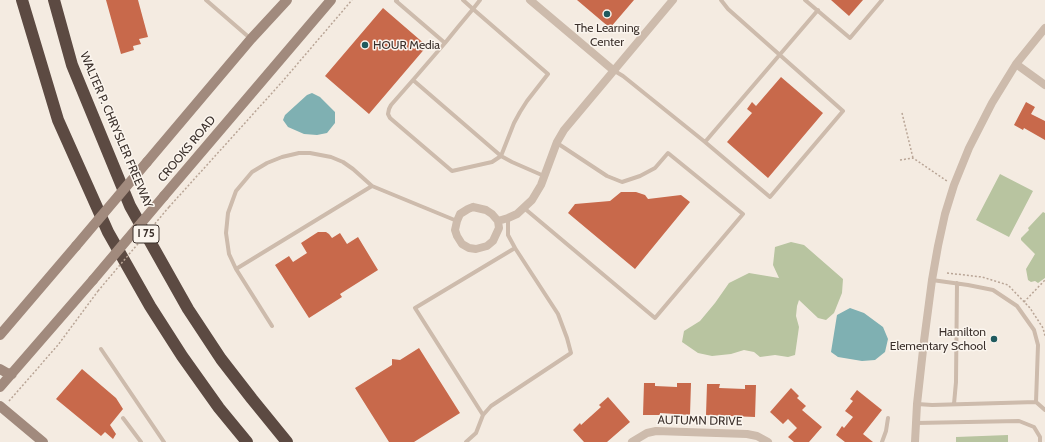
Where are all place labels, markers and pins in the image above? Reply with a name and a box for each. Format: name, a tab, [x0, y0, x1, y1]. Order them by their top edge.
marker: The Learning Center	[602, 9, 612, 19]
place label: The Learning Center	[574, 21, 640, 49]
place label: HOUR Media	[373, 38, 440, 52]
marker: HOUR Media	[360, 40, 370, 50]
place label: Hamilton Elementary School	[890, 325, 986, 353]
marker: Hamilton Elementary School	[989, 334, 999, 344]

